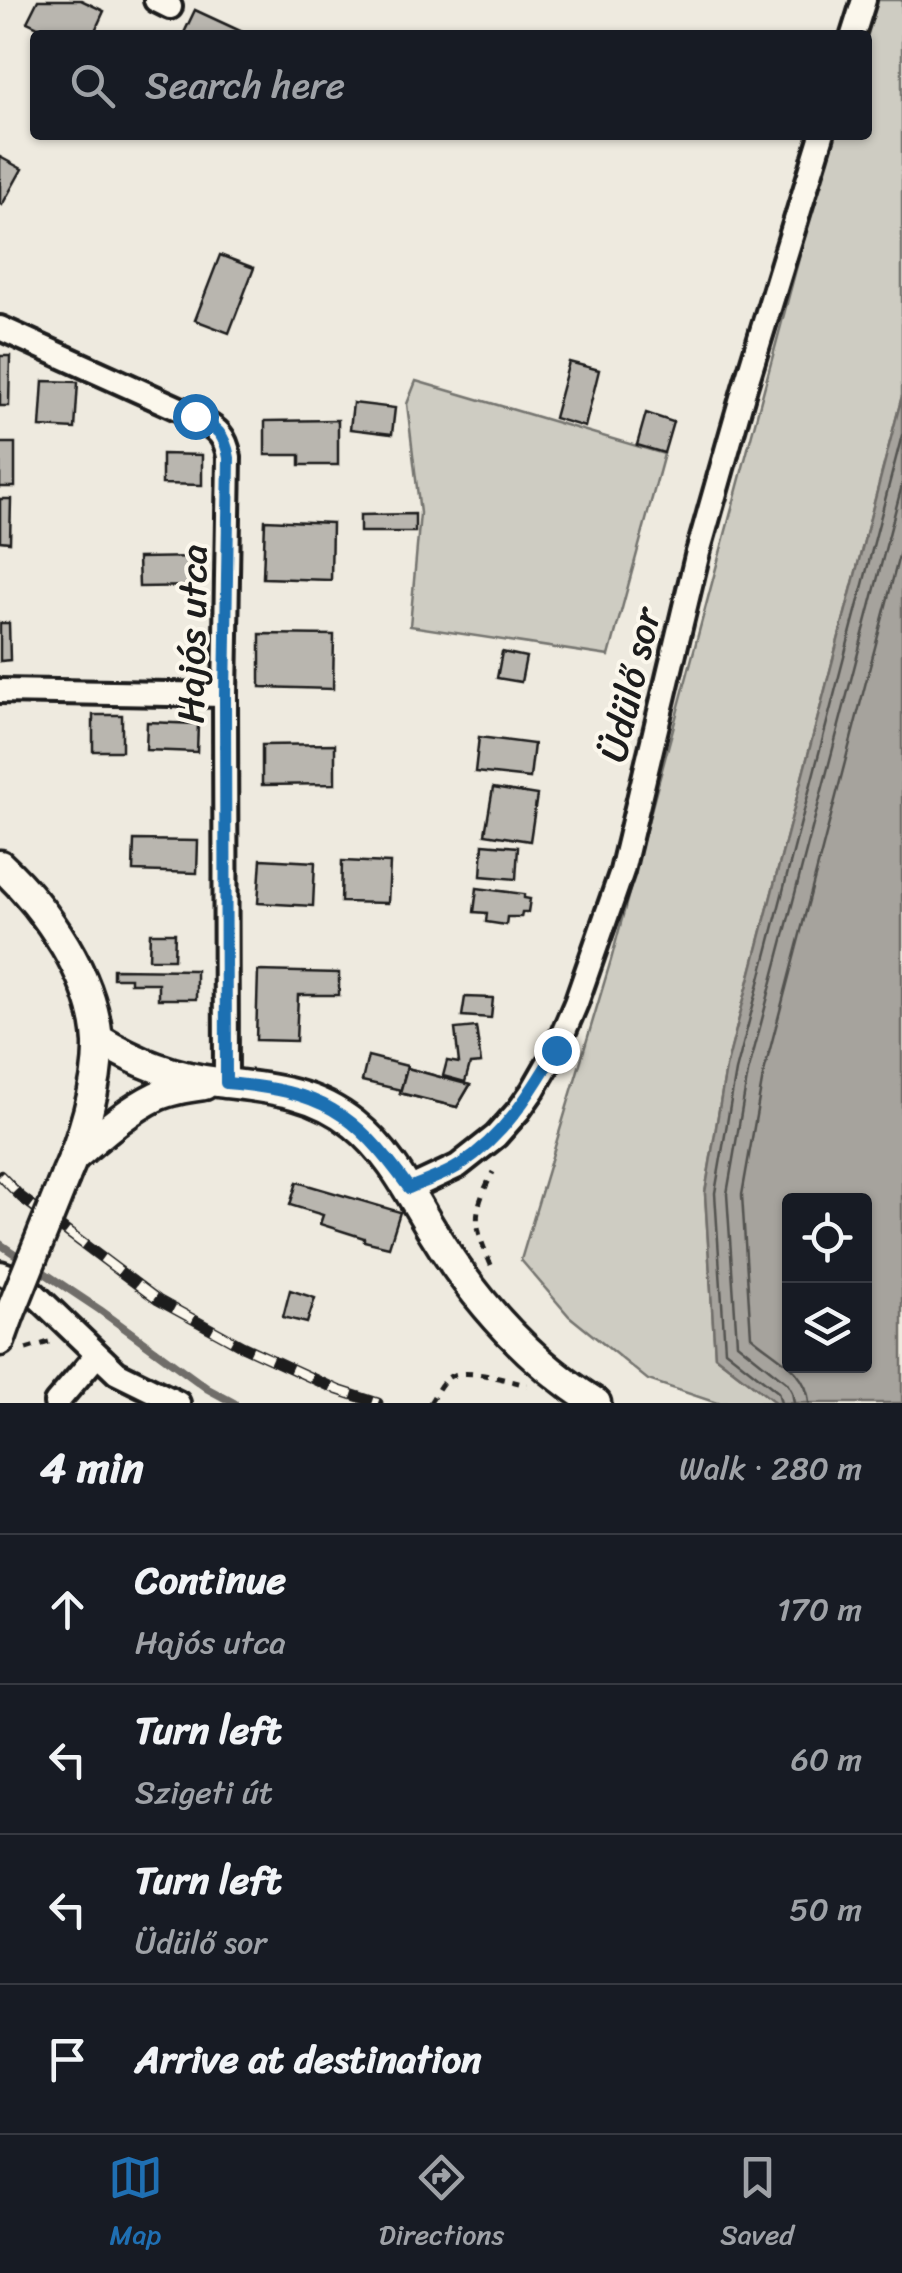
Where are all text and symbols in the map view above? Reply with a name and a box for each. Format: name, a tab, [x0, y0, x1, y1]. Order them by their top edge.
search box	[30, 30, 872, 140]
text: Search here	[145, 52, 345, 119]
icon: search	[65, 58, 120, 113]
route start	[173, 394, 219, 440]
street label: Hajós utca	[157, 544, 228, 724]
street label: Üdülő sor	[580, 599, 681, 769]
route end	[534, 1028, 580, 1074]
map controls	[782, 1193, 872, 1373]
button: locate	[782, 1193, 872, 1283]
button: layers	[782, 1283, 872, 1373]
text: 4 min	[40, 1431, 144, 1505]
text: Walk · 280 m	[679, 1440, 862, 1497]
text: Continue	[135, 1547, 286, 1614]
text: 170 m	[777, 1581, 862, 1638]
icon: ahead	[40, 1582, 95, 1637]
text: Hajós utca	[135, 1614, 286, 1671]
text: Turn left	[135, 1697, 281, 1764]
text: 60 m	[791, 1731, 862, 1788]
icon: left	[40, 1732, 95, 1787]
text: Szigeti út	[135, 1764, 273, 1821]
text: Turn left	[135, 1847, 281, 1914]
text: 50 m	[789, 1881, 862, 1938]
icon: left	[40, 1882, 95, 1937]
text: Üdülő sor	[135, 1914, 266, 1971]
text: Arrive at destination	[135, 2026, 482, 2093]
icon: arrive	[40, 2032, 95, 2087]
tab: Map	[108, 2150, 163, 2259]
tab: Directions	[379, 2150, 504, 2259]
tab: Saved	[720, 2150, 794, 2259]

